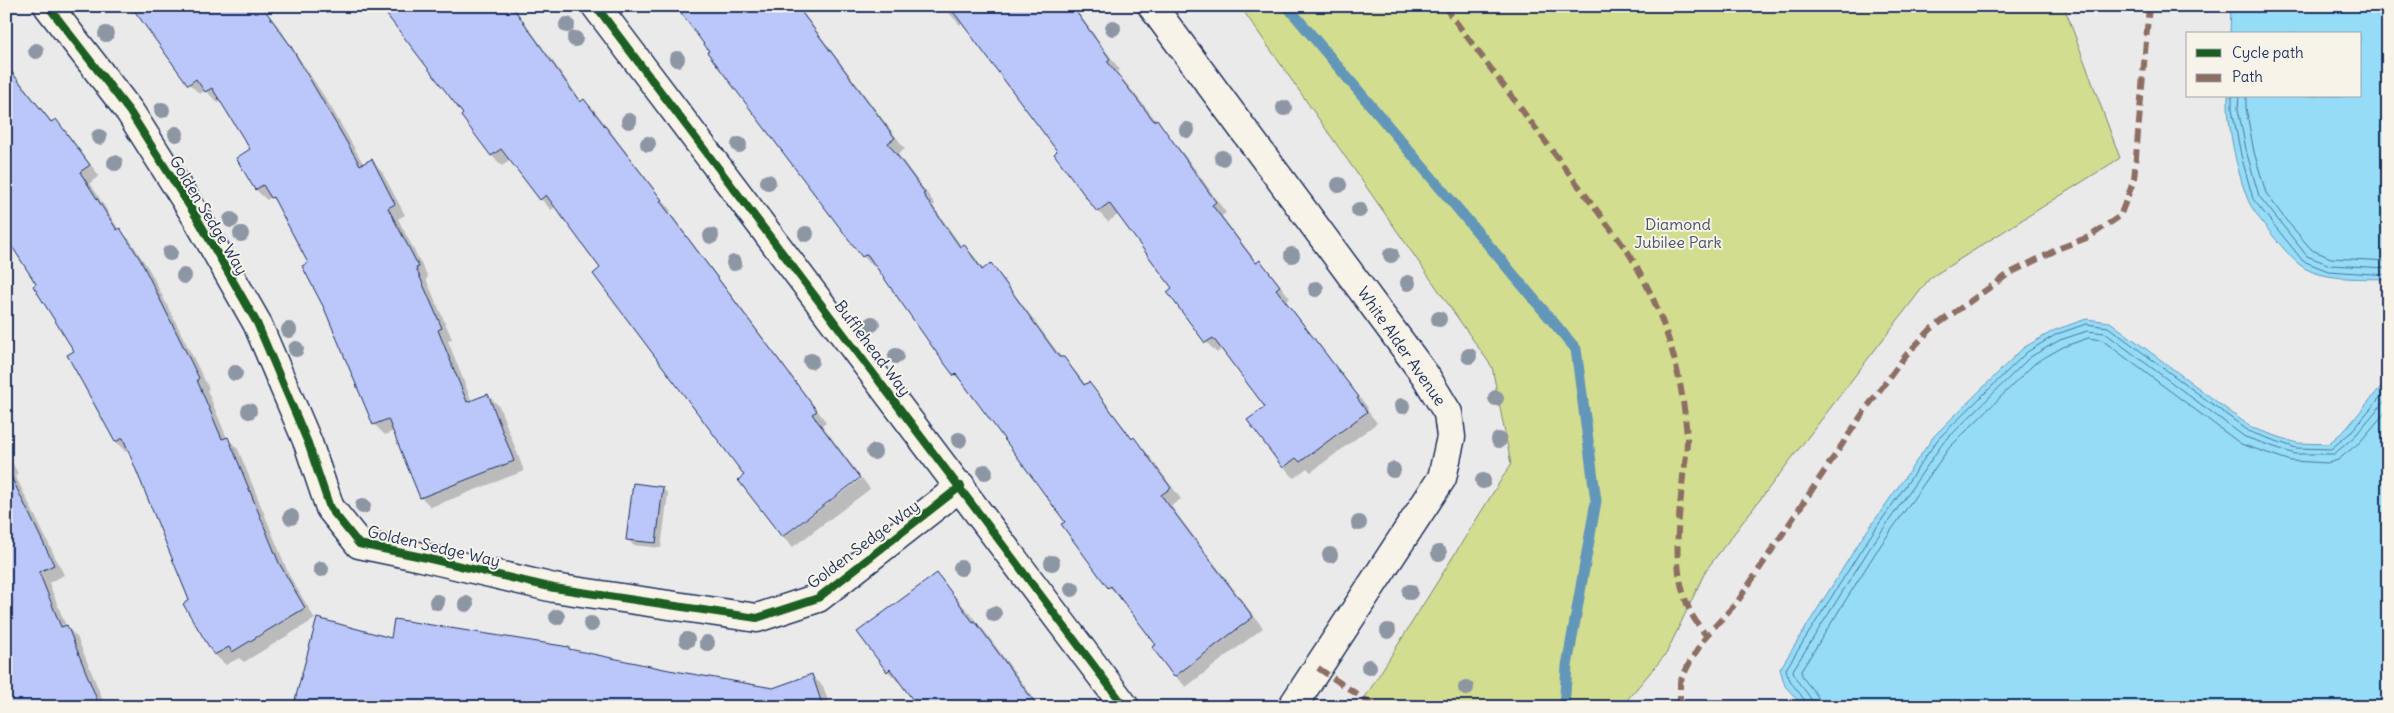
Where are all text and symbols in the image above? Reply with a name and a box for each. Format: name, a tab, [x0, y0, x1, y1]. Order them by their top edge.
legend	[2186, 32, 2362, 98]
text: Cycle path	[2232, 43, 2304, 62]
text: Path	[2232, 67, 2263, 86]
street label: Golden Sedge Way	[166, 152, 252, 278]
park label: Diamond Jubilee Park	[1634, 214, 1722, 252]
street label: White Alder Avenue	[1353, 283, 1451, 409]
street label: Bufflehead Way	[830, 296, 916, 400]
street label: Golden Sedge Way	[803, 495, 923, 593]
street label: Golden Sedge Way	[366, 521, 502, 571]

